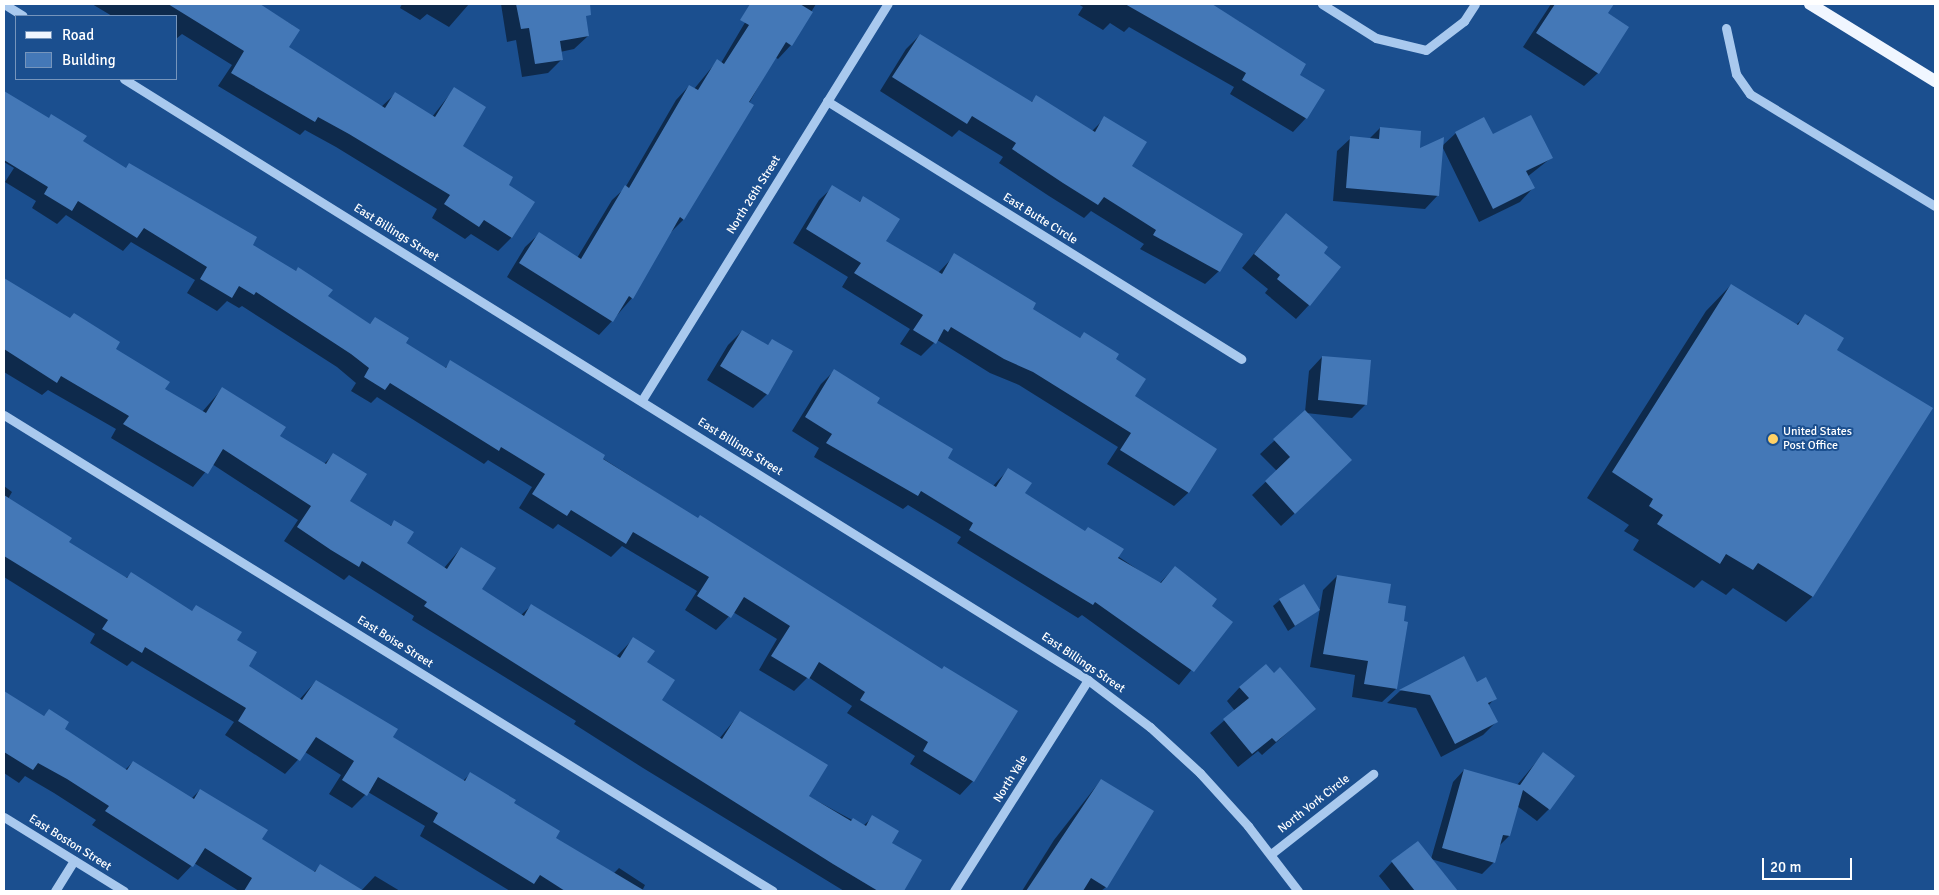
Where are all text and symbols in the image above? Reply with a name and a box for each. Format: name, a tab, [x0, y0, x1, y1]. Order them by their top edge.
legend	[15, 15, 178, 80]
text: Road	[62, 26, 94, 44]
text: Building	[62, 51, 116, 69]
street label: North 26th Street	[724, 153, 784, 237]
street label: East Butte Circle	[1000, 190, 1080, 248]
street label: East Billings Street	[351, 201, 441, 265]
street label: East Billings Street	[695, 415, 785, 479]
place label: United States Post Office	[1783, 425, 1852, 453]
marker: United States Post Office	[1767, 433, 1779, 445]
street label: East Boise Street	[354, 613, 436, 671]
street label: East Billings Street	[1039, 630, 1127, 696]
street label: North Yale	[991, 753, 1031, 805]
street label: North York Circle	[1275, 772, 1353, 836]
street label: East Boston Street	[26, 812, 114, 874]
scale bar	[1764, 848, 1854, 880]
text: 20 m	[1770, 858, 1801, 876]

